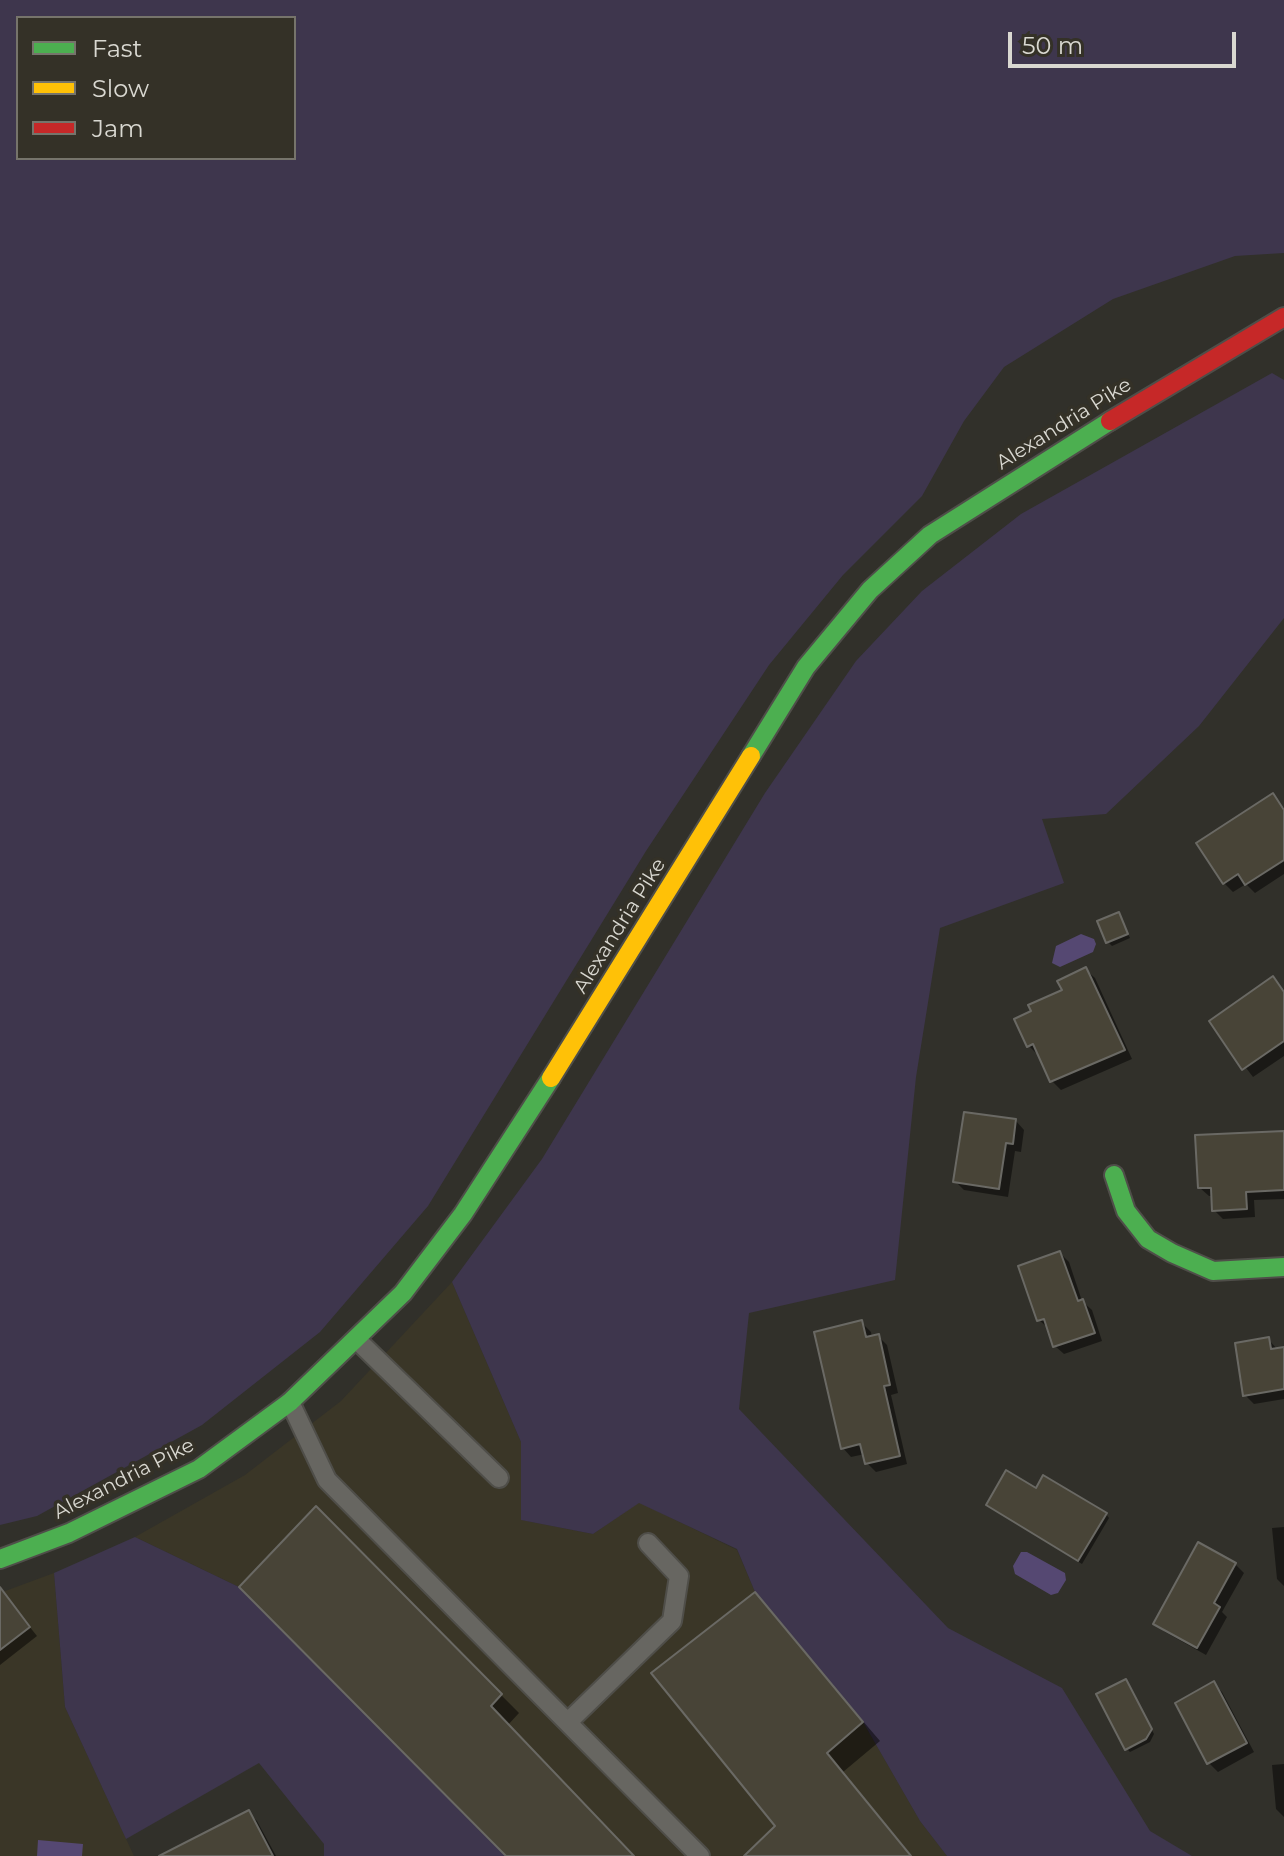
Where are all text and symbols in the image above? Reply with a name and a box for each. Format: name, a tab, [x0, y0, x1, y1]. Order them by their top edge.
legend	[16, 16, 296, 160]
scale bar	[1012, 16, 1240, 66]
text: 50 m	[1022, 31, 1083, 60]
text: Fast	[92, 34, 142, 63]
text: Slow	[92, 74, 149, 103]
text: Jam	[92, 114, 144, 143]
street label: Alexandria Pike	[992, 373, 1136, 475]
street label: Alexandria Pike	[569, 854, 671, 998]
street label: Alexandria Pike	[50, 1433, 198, 1525]

